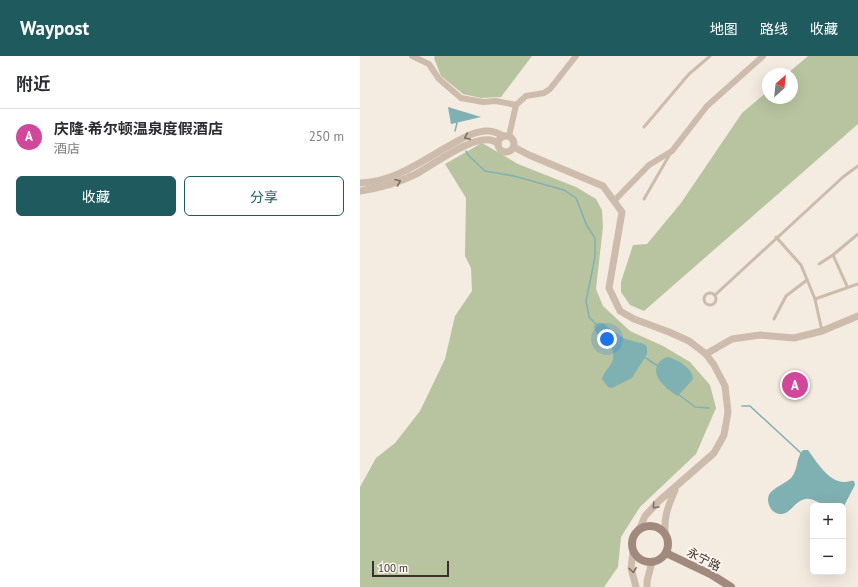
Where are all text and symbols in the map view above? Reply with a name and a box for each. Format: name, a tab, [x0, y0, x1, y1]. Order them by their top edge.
text: Waypost	[20, 16, 89, 40]
text: 地图	[710, 20, 738, 38]
text: 路线	[760, 20, 788, 38]
text: 收藏	[810, 20, 838, 38]
north arrow	[762, 68, 798, 104]
text: 附近	[16, 73, 50, 95]
text: 庆隆·希尔顿温泉度假酒店	[54, 119, 223, 138]
text: A	[25, 128, 33, 145]
text: 250 m	[309, 128, 344, 145]
one-way arrow	[463, 132, 471, 140]
text: 酒店	[54, 140, 80, 157]
button: 收藏	[16, 176, 176, 216]
button: 分享	[184, 176, 344, 216]
one-way arrow	[394, 178, 401, 186]
your location	[597, 329, 617, 349]
pin: A	[782, 370, 808, 400]
one-way arrow	[652, 501, 660, 509]
map controls	[810, 503, 846, 575]
button: +	[810, 503, 846, 539]
button: −	[810, 539, 846, 575]
street label: 永宁路	[685, 544, 723, 574]
scale bar	[372, 559, 449, 578]
text: 100 m	[378, 561, 408, 575]
one-way arrow	[628, 567, 637, 573]

